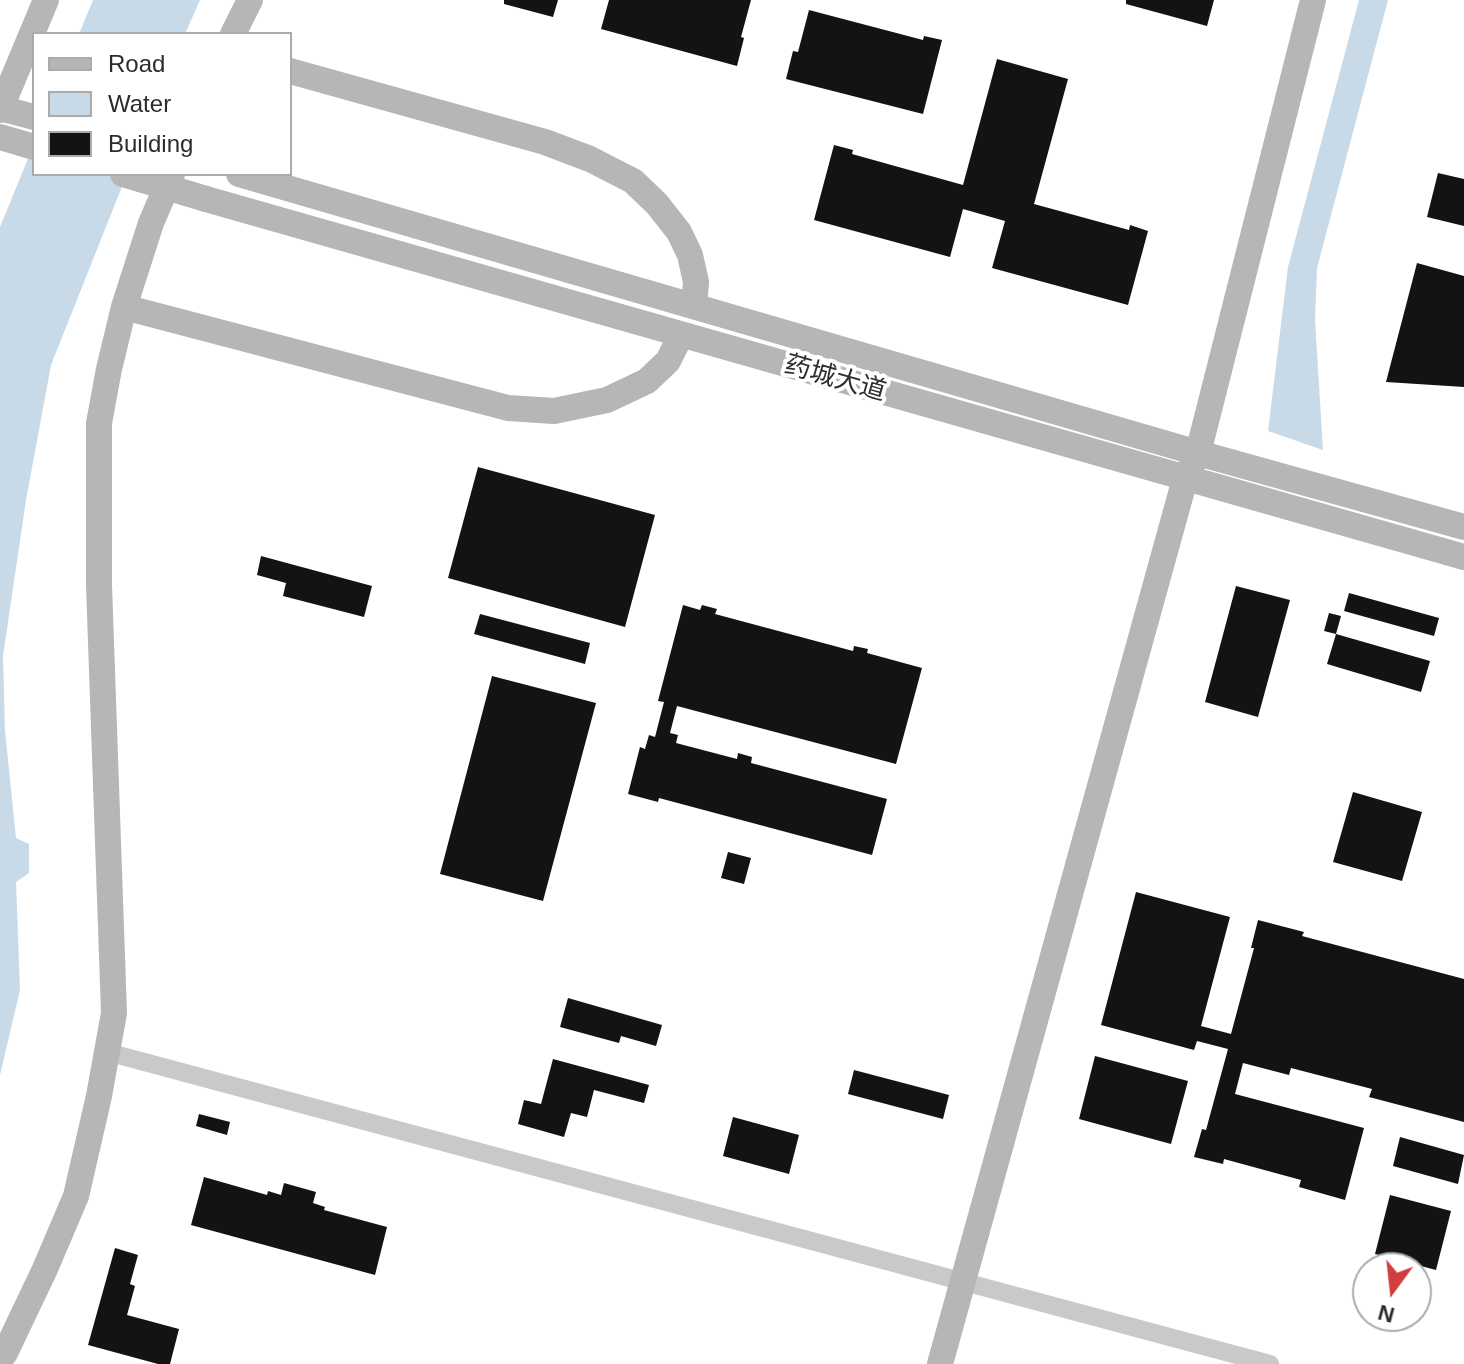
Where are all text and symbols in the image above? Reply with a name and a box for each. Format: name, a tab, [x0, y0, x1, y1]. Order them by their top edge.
legend	[32, 32, 292, 176]
text: Road	[108, 50, 165, 77]
text: Water	[108, 90, 171, 117]
text: Building	[108, 130, 193, 157]
street label: 药城大道	[781, 350, 889, 408]
north arrow	[1352, 1252, 1432, 1332]
text: N	[1375, 1300, 1397, 1328]

